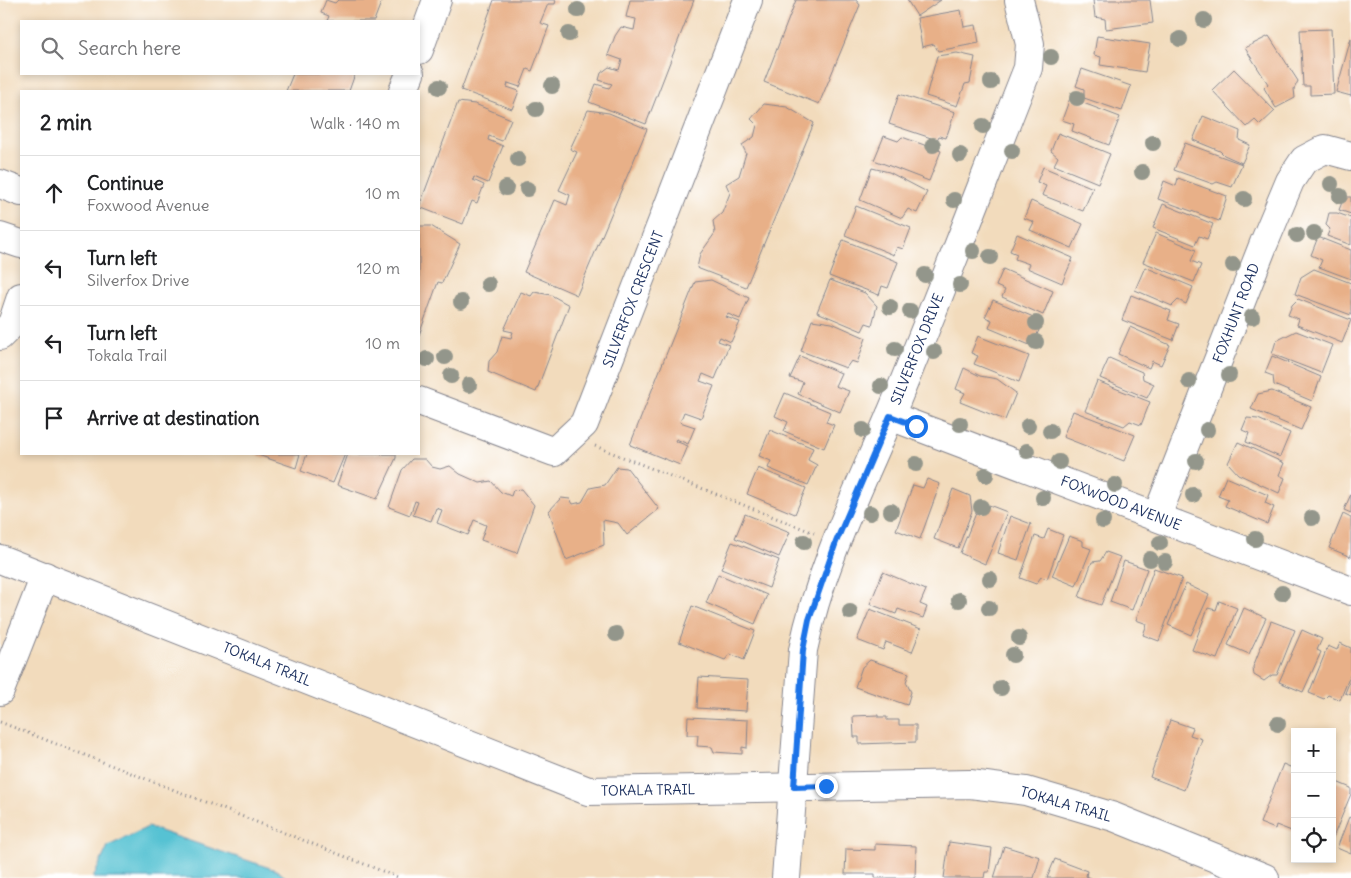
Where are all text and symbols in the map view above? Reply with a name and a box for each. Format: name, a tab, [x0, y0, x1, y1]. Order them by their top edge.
search box	[20, 20, 420, 75]
icon: search	[38, 34, 66, 62]
text: Search here	[78, 36, 181, 60]
text: 2 min	[40, 109, 92, 136]
text: Walk · 140 m	[310, 113, 400, 133]
text: Continue	[87, 171, 164, 195]
icon: ahead	[40, 179, 68, 207]
text: 10 m	[365, 183, 400, 203]
text: Foxwood Avenue	[87, 195, 209, 215]
street label: SILVERFOX CRESCENT	[599, 228, 667, 370]
text: Turn left	[87, 246, 157, 270]
icon: left	[40, 254, 68, 282]
text: 120 m	[357, 258, 400, 278]
street label: FOXHUNT ROAD	[1209, 260, 1263, 365]
text: Silverfox Drive	[87, 270, 189, 290]
street label: SILVERFOX DRIVE	[886, 291, 948, 407]
text: Turn left	[87, 321, 157, 345]
icon: left	[40, 329, 68, 357]
text: 10 m	[365, 333, 400, 353]
text: Tokala Trail	[87, 345, 167, 365]
icon: arrive	[40, 404, 68, 432]
text: Arrive at destination	[87, 406, 260, 430]
route start	[905, 415, 928, 438]
street label: FOXWOOD AVENUE	[1058, 472, 1184, 534]
street label: TOKALA TRAIL	[220, 638, 314, 690]
map controls	[1291, 728, 1336, 863]
button: +	[1291, 728, 1336, 773]
button: −	[1291, 773, 1336, 818]
route end	[815, 775, 838, 798]
street label: TOKALA TRAIL	[601, 780, 696, 800]
street label: TOKALA TRAIL	[1018, 782, 1114, 826]
button: locate	[1291, 818, 1336, 863]

